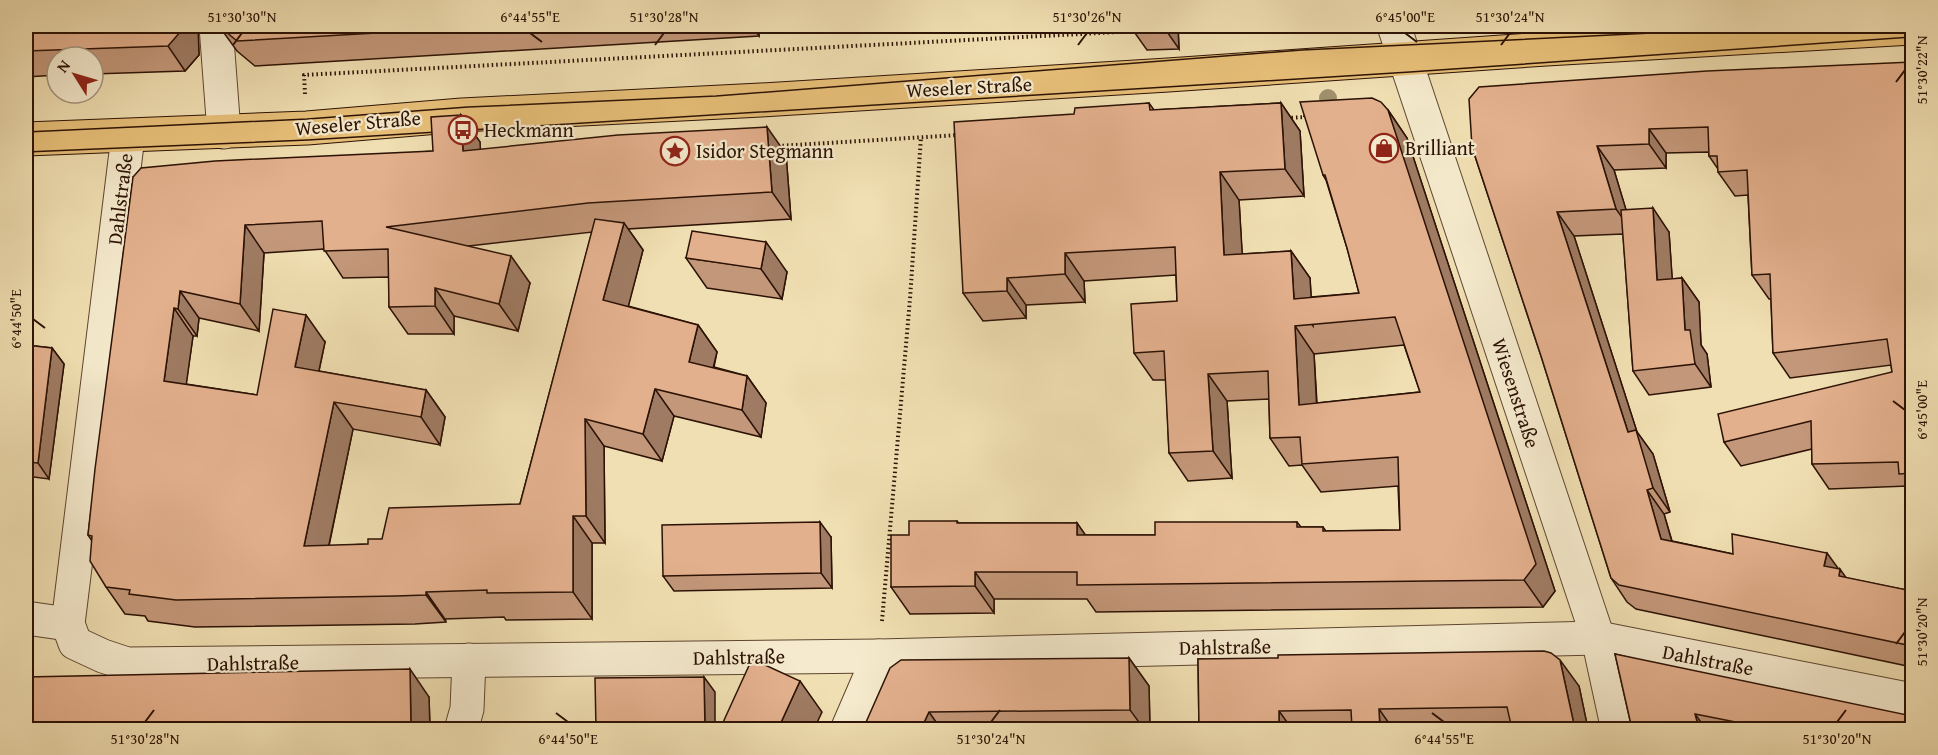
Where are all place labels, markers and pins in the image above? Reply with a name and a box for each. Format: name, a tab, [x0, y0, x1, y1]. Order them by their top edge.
bus stop icon: Heckmann	[447, 114, 479, 146]
place label: Heckmann	[484, 115, 574, 144]
shop icon: Brilliant	[1368, 132, 1400, 164]
place label: Brilliant	[1405, 133, 1475, 162]
place icon: Isidor Stegmann	[659, 135, 691, 167]
place label: Isidor Stegmann	[696, 136, 834, 165]

